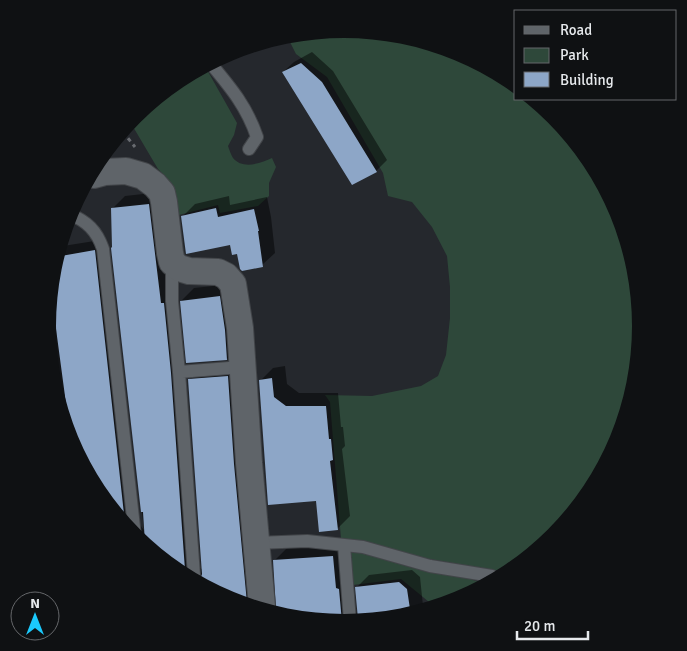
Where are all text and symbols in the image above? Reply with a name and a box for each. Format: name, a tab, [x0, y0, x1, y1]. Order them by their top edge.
legend	[514, 10, 677, 100]
text: Road	[560, 21, 592, 39]
text: Park	[560, 46, 589, 64]
text: Building	[560, 71, 614, 89]
north arrow	[10, 591, 60, 641]
text: N	[30, 595, 40, 612]
scale bar	[517, 608, 588, 640]
text: 20 m	[524, 617, 555, 635]

